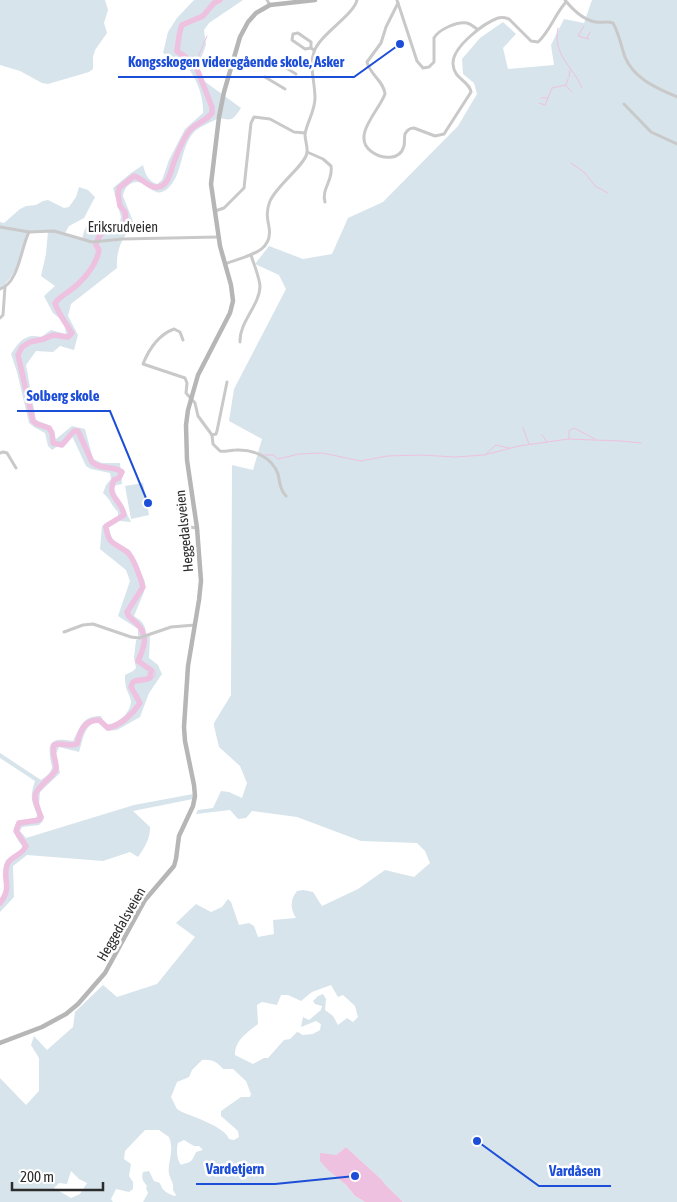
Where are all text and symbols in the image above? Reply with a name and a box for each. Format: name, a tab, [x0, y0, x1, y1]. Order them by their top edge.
callout: Kongsskogen videregående skole, Asker	[118, 47, 354, 77]
text: Kongsskogen videregående skole, Asker	[128, 53, 345, 70]
street label: Eriksrudveien	[88, 219, 158, 235]
callout: Solberg skole	[17, 381, 110, 411]
text: Solberg skole	[26, 387, 100, 404]
street label: Heggedalsveien	[172, 489, 196, 573]
street label: Heggedalsveien	[93, 884, 149, 964]
callout: Vardetjern	[196, 1154, 275, 1184]
callout: Vardåsen	[539, 1156, 611, 1186]
scale bar	[12, 1160, 104, 1192]
text: Vardetjern	[205, 1160, 264, 1177]
text: Vardåsen	[548, 1162, 601, 1179]
text: 200 m	[20, 1168, 54, 1185]

